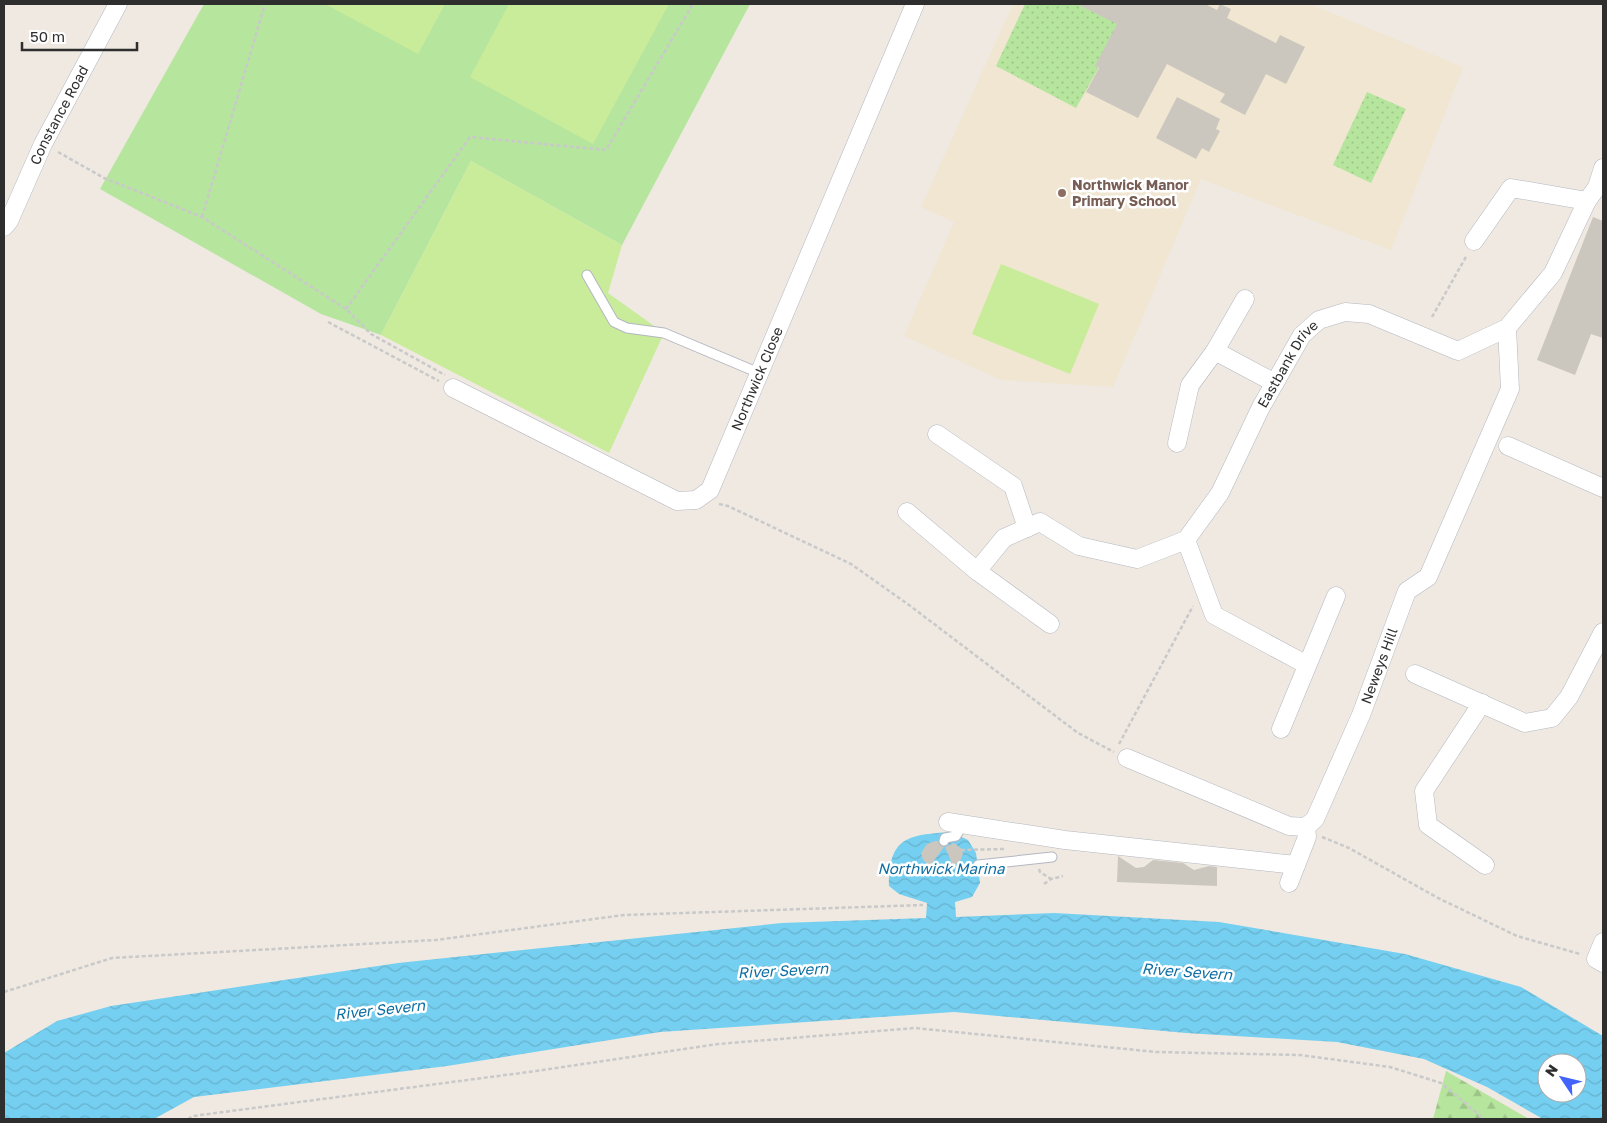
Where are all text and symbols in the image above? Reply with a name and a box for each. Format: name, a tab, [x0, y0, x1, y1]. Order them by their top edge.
scale bar	[22, 20, 138, 52]
text: 50 m	[30, 27, 65, 45]
street label: Constance Road	[26, 62, 92, 167]
place label: Northwick Manor Primary School	[1072, 176, 1189, 209]
marker: Northwick Manor Primary School	[1056, 187, 1068, 199]
street label: Eastbank Drive	[1253, 316, 1321, 410]
street label: Northwick Close	[727, 324, 786, 433]
street label: Neweys Hill	[1357, 625, 1401, 706]
water label: Northwick Marina	[877, 859, 1005, 877]
water label: River Severn	[737, 959, 829, 981]
water label: River Severn	[1141, 959, 1234, 983]
water label: River Severn	[334, 995, 427, 1023]
north arrow	[1537, 1053, 1587, 1103]
text: N	[1541, 1061, 1561, 1079]

